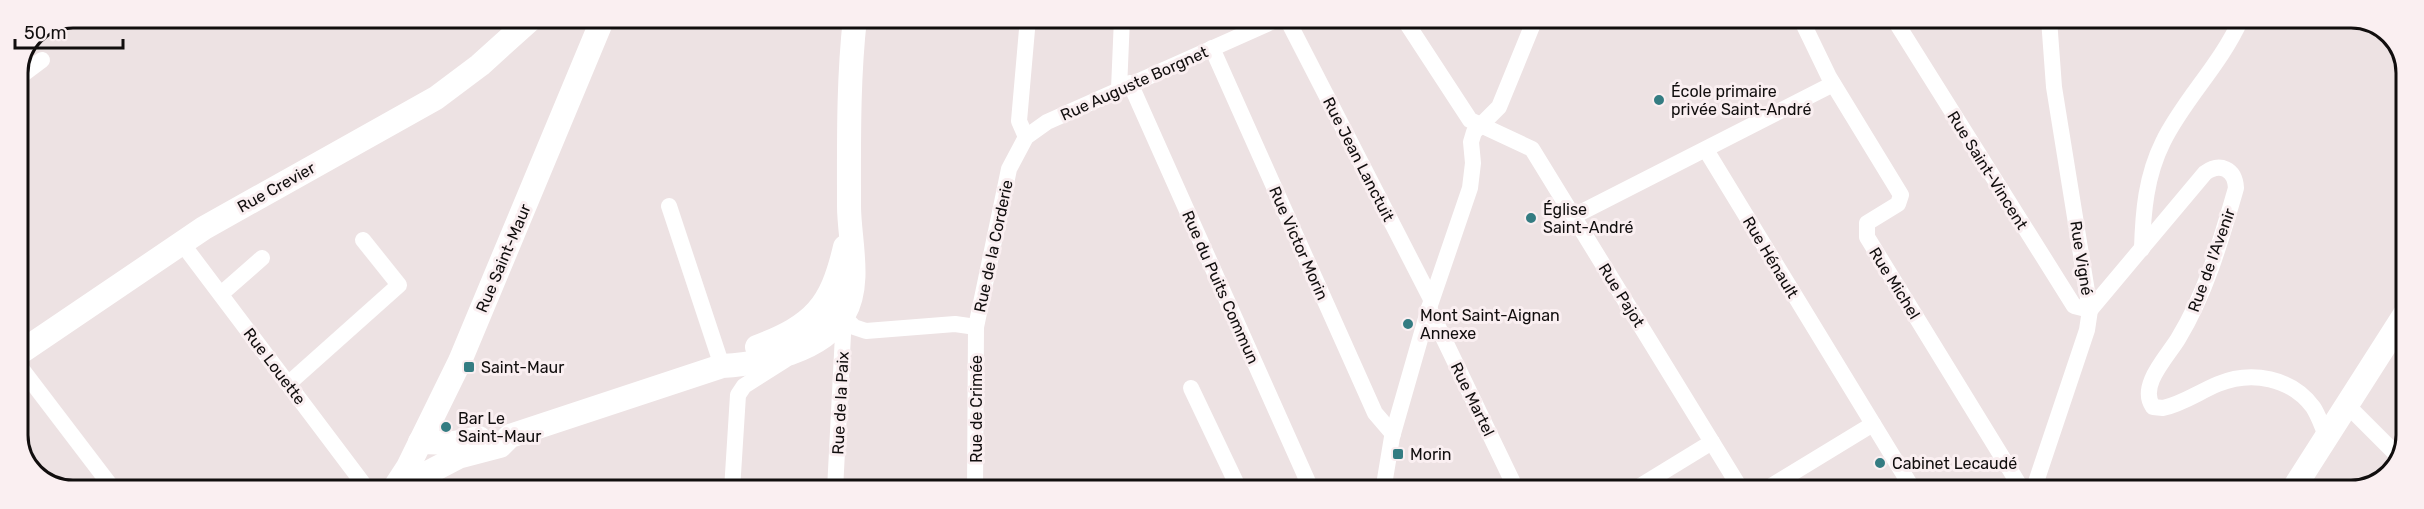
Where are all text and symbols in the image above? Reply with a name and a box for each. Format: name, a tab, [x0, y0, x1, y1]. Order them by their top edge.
scale bar	[15, 12, 123, 50]
text: 50 m	[24, 22, 67, 44]
street label: Rue Auguste Borgnet	[1057, 42, 1211, 125]
place label: École primaire privée Saint-André	[1671, 82, 1811, 119]
marker: École primaire privée Saint-André	[1652, 93, 1666, 107]
street label: Rue Jean Lanctuit	[1319, 94, 1398, 225]
street label: Rue Saint-Vincent	[1943, 108, 2032, 233]
street label: Rue Crevier	[234, 158, 318, 217]
street label: Rue de la Corderie	[970, 178, 1017, 314]
street label: Rue Victor Morin	[1265, 183, 1332, 303]
place label: Église Saint-André	[1543, 200, 1634, 237]
street label: Rue Saint-Maur	[472, 201, 535, 315]
street label: Rue de l'Avenir	[2184, 206, 2239, 315]
street label: Rue du Puits Commun	[1178, 208, 1263, 367]
marker: Église Saint-André	[1524, 211, 1538, 225]
street label: Rue Hénault	[1739, 213, 1802, 301]
street label: Rue Vigné	[2066, 220, 2097, 297]
street label: Rue Michel	[1865, 244, 1924, 323]
street label: Rue Pajot	[1595, 260, 1649, 331]
place label: Mont Saint-Aignan Annexe	[1420, 306, 1560, 343]
marker: Mont Saint-Aignan Annexe	[1401, 317, 1415, 331]
street label: Rue Louette	[240, 324, 310, 408]
street label: Rue de la Paix	[828, 350, 853, 455]
street label: Rue de Crimée	[967, 355, 986, 463]
place label: Saint-Maur	[481, 358, 564, 377]
street label: Rue Martel	[1447, 359, 1499, 439]
marker: Saint-Maur	[462, 360, 476, 374]
place label: Bar Le Saint-Maur	[458, 409, 541, 446]
marker: Bar Le Saint-Maur	[439, 420, 453, 434]
place label: Morin	[1410, 445, 1452, 464]
marker: Morin	[1391, 447, 1405, 461]
place label: Cabinet Lecaudé	[1892, 454, 2017, 473]
marker: Cabinet Lecaudé	[1873, 456, 1887, 470]

